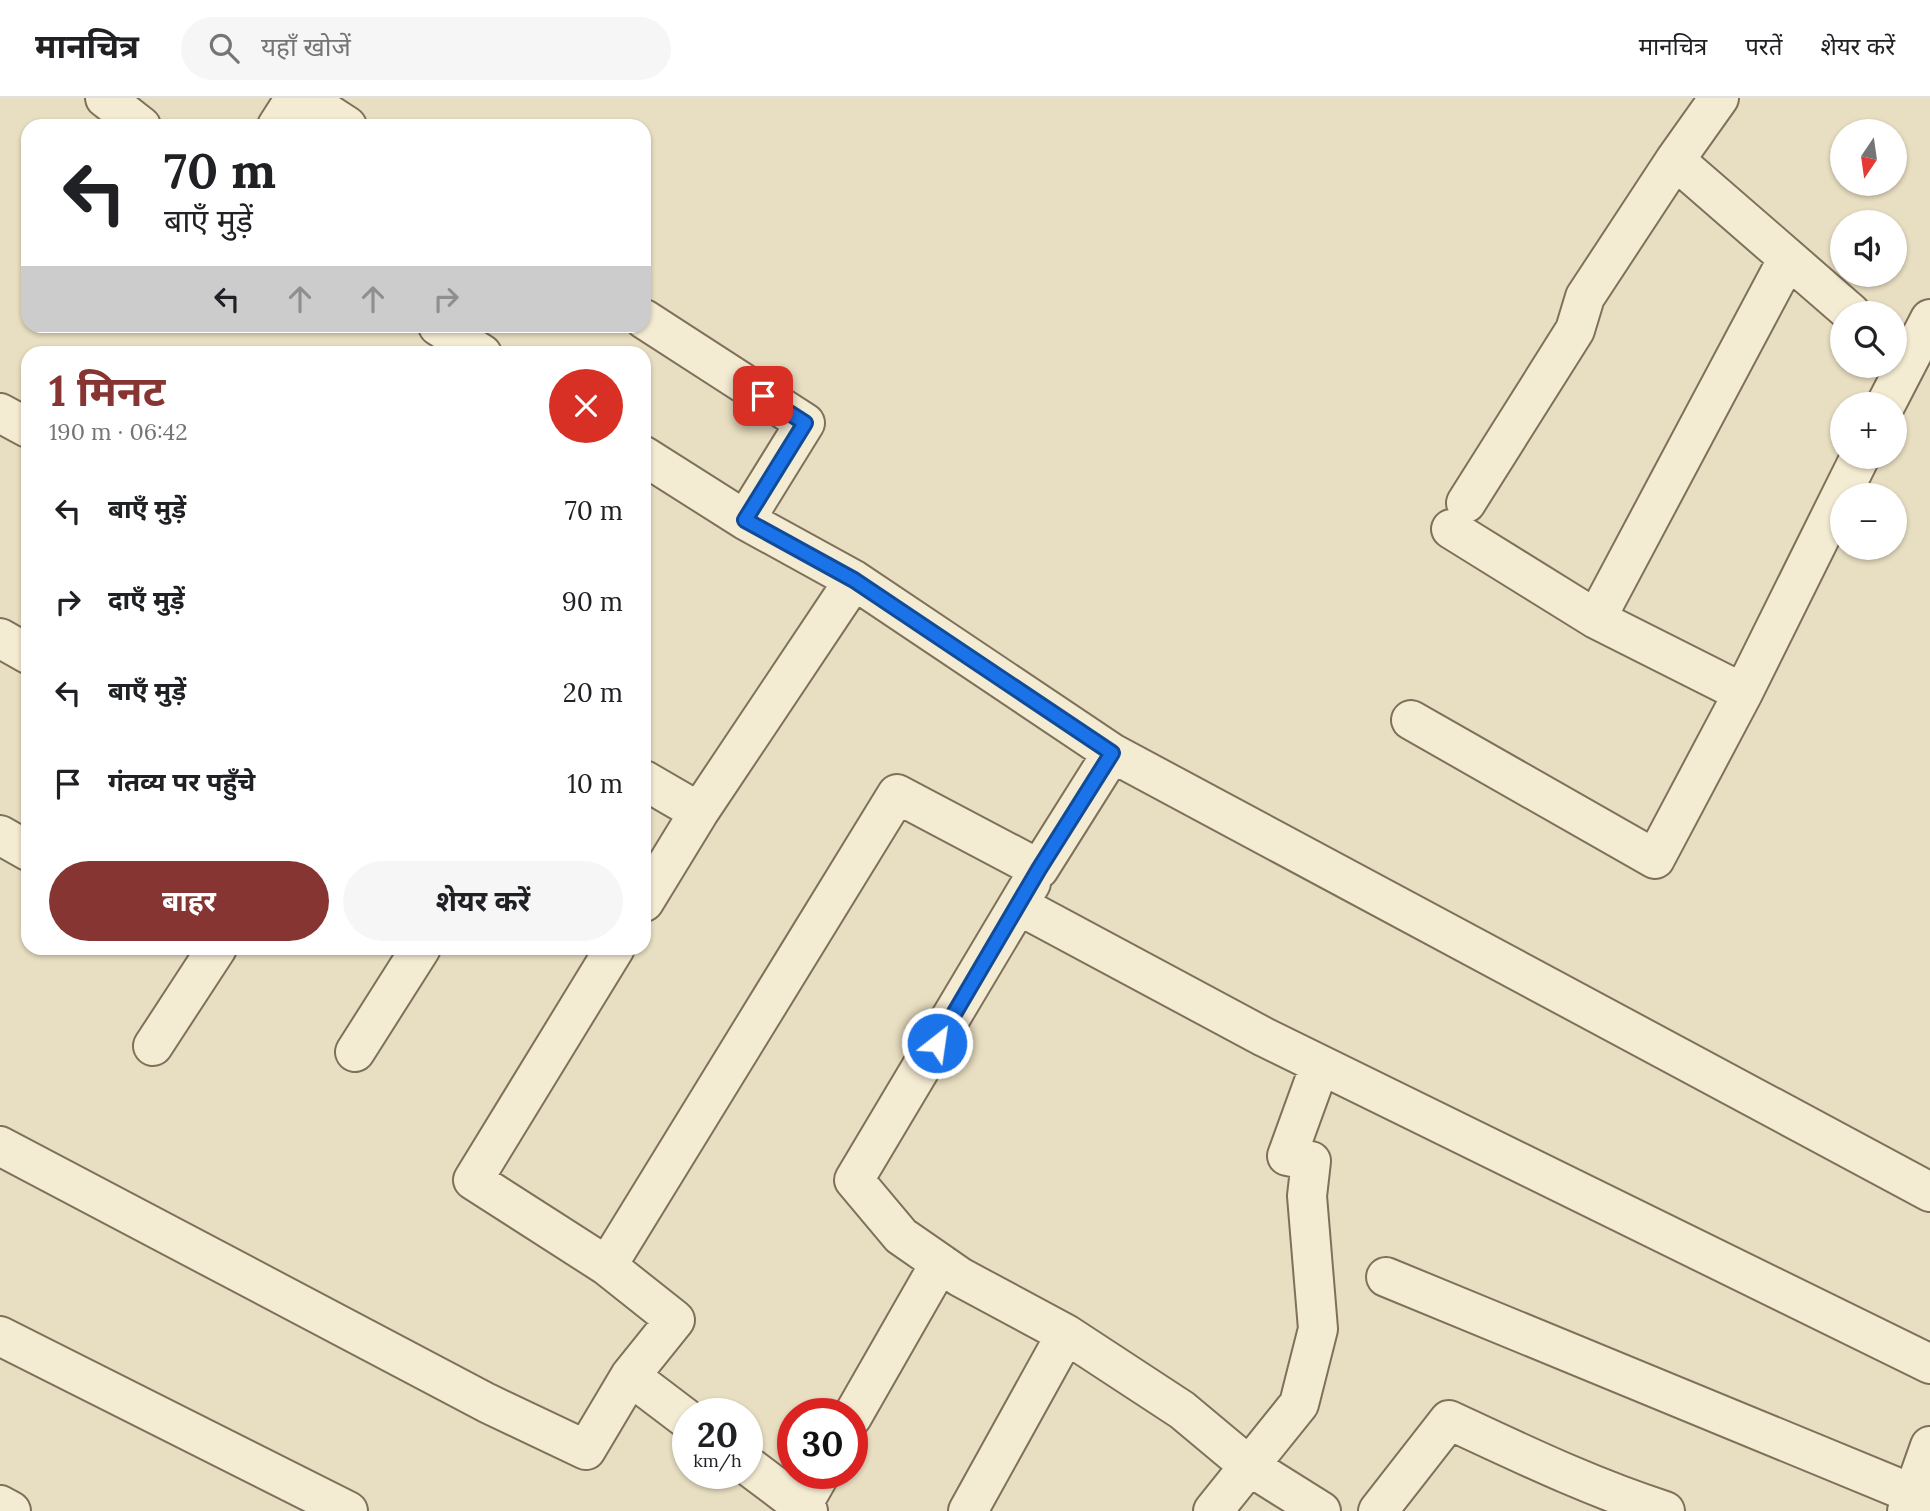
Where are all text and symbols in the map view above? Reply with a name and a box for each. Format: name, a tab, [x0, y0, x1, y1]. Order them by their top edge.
search box	[181, 17, 671, 80]
text: मानचित्र	[35, 25, 139, 67]
icon: search	[205, 29, 243, 67]
text: यहाँ खोजें	[261, 30, 351, 63]
text: मानचित्र	[1639, 31, 1707, 62]
text: परतें	[1745, 31, 1782, 62]
text: शेयर करें	[1820, 31, 1895, 62]
north arrow	[1830, 119, 1908, 196]
map controls	[1830, 119, 1907, 560]
text: 70 m	[164, 139, 276, 201]
icon: left	[49, 147, 140, 238]
text: बाएँ मुड़ें	[164, 200, 253, 241]
button: sound	[1830, 210, 1907, 287]
icon: left	[208, 280, 246, 318]
icon: ahead	[281, 280, 319, 318]
icon: ahead	[354, 280, 392, 318]
icon: right	[427, 280, 465, 318]
button: search	[1830, 301, 1907, 378]
text: 1 मिनट	[49, 364, 165, 418]
pin	[733, 366, 793, 426]
button: close	[549, 369, 623, 443]
icon: arrive	[744, 377, 782, 415]
button: +	[1830, 392, 1907, 469]
text: 190 m · 06:42	[49, 417, 188, 446]
button: −	[1830, 483, 1907, 560]
icon: left	[49, 492, 87, 530]
text: बाएँ मुड़ें	[108, 492, 186, 525]
text: 70 m	[565, 494, 623, 527]
icon: right	[49, 583, 87, 621]
text: दाएँ मुड़ें	[108, 583, 185, 616]
text: 90 m	[562, 585, 623, 618]
icon: left	[49, 674, 87, 712]
text: बाएँ मुड़ें	[108, 674, 186, 707]
text: 20 m	[563, 676, 623, 709]
icon: arrive	[49, 765, 87, 803]
text: गंतव्य पर पहुँचे	[108, 765, 255, 798]
text: 10 m	[567, 767, 623, 800]
button: बाहर	[49, 861, 329, 941]
button: शेयर करें	[343, 861, 623, 941]
position arrow	[900, 1006, 974, 1080]
speed limit sign: 30	[777, 1398, 868, 1489]
text: 20	[697, 1412, 738, 1457]
text: km/h	[693, 1449, 742, 1472]

